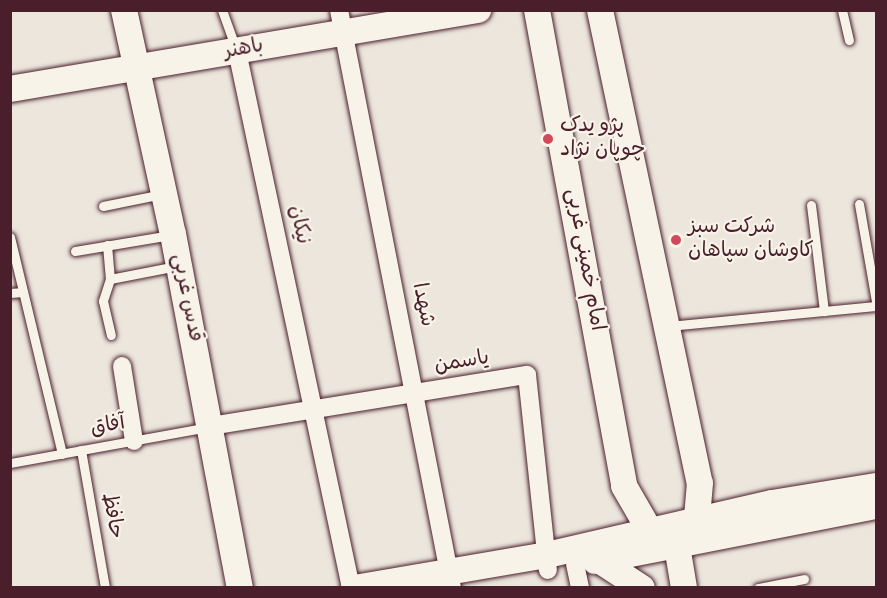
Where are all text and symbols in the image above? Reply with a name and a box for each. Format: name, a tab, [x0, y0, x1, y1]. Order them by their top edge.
street label: باهنر	[222, 34, 266, 66]
place label: پژو یدک چوپان نژاد	[560, 114, 645, 164]
marker: پژو یدک چوپان نژاد	[541, 132, 555, 146]
street label: امام خمینی غربی	[559, 187, 609, 333]
street label: نیکان	[282, 203, 314, 247]
place label: شرکت سبز کاوشان سپاهان	[688, 215, 814, 265]
marker: شرکت سبز کاوشان سپاهان	[669, 233, 683, 247]
street label: قدس غربی	[165, 252, 207, 344]
street label: شهدا	[405, 281, 439, 329]
street label: یاسمن	[433, 346, 491, 380]
street label: آفاق	[89, 412, 127, 442]
street label: حافظ	[95, 491, 127, 541]

